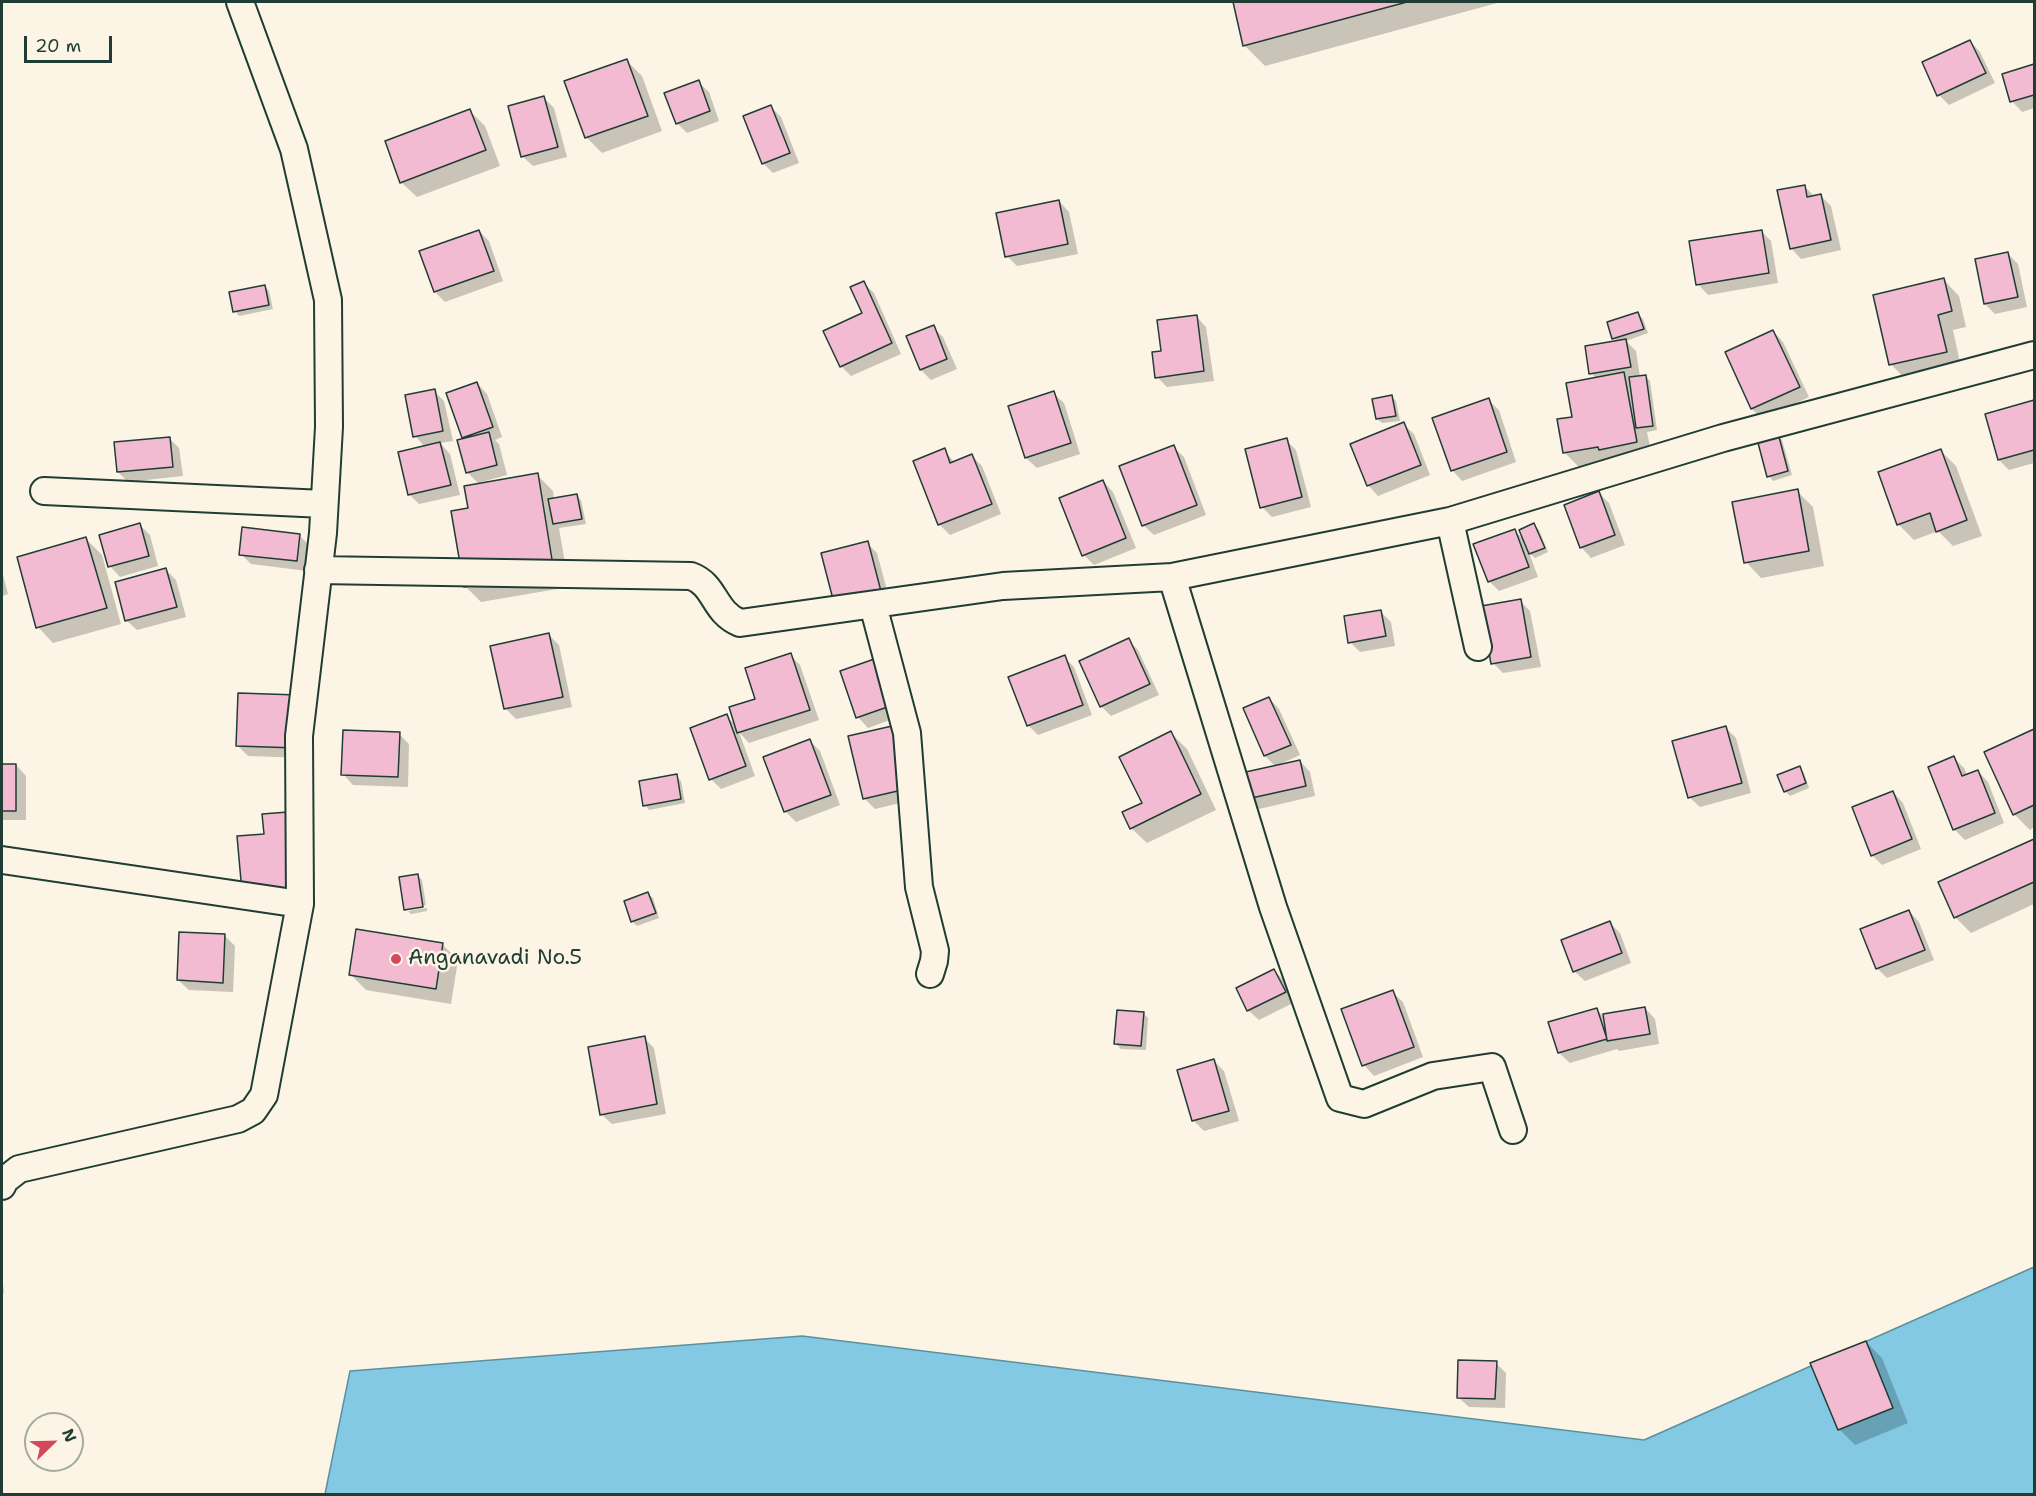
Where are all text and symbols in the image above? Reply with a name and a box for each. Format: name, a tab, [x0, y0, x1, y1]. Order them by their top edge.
scale bar	[27, 24, 116, 62]
text: 20 m	[35, 34, 81, 58]
place label: Anganavadi No.5	[408, 946, 582, 972]
marker: Anganavadi No.5	[389, 952, 403, 966]
north arrow	[24, 1412, 84, 1472]
text: N	[57, 1426, 81, 1445]

